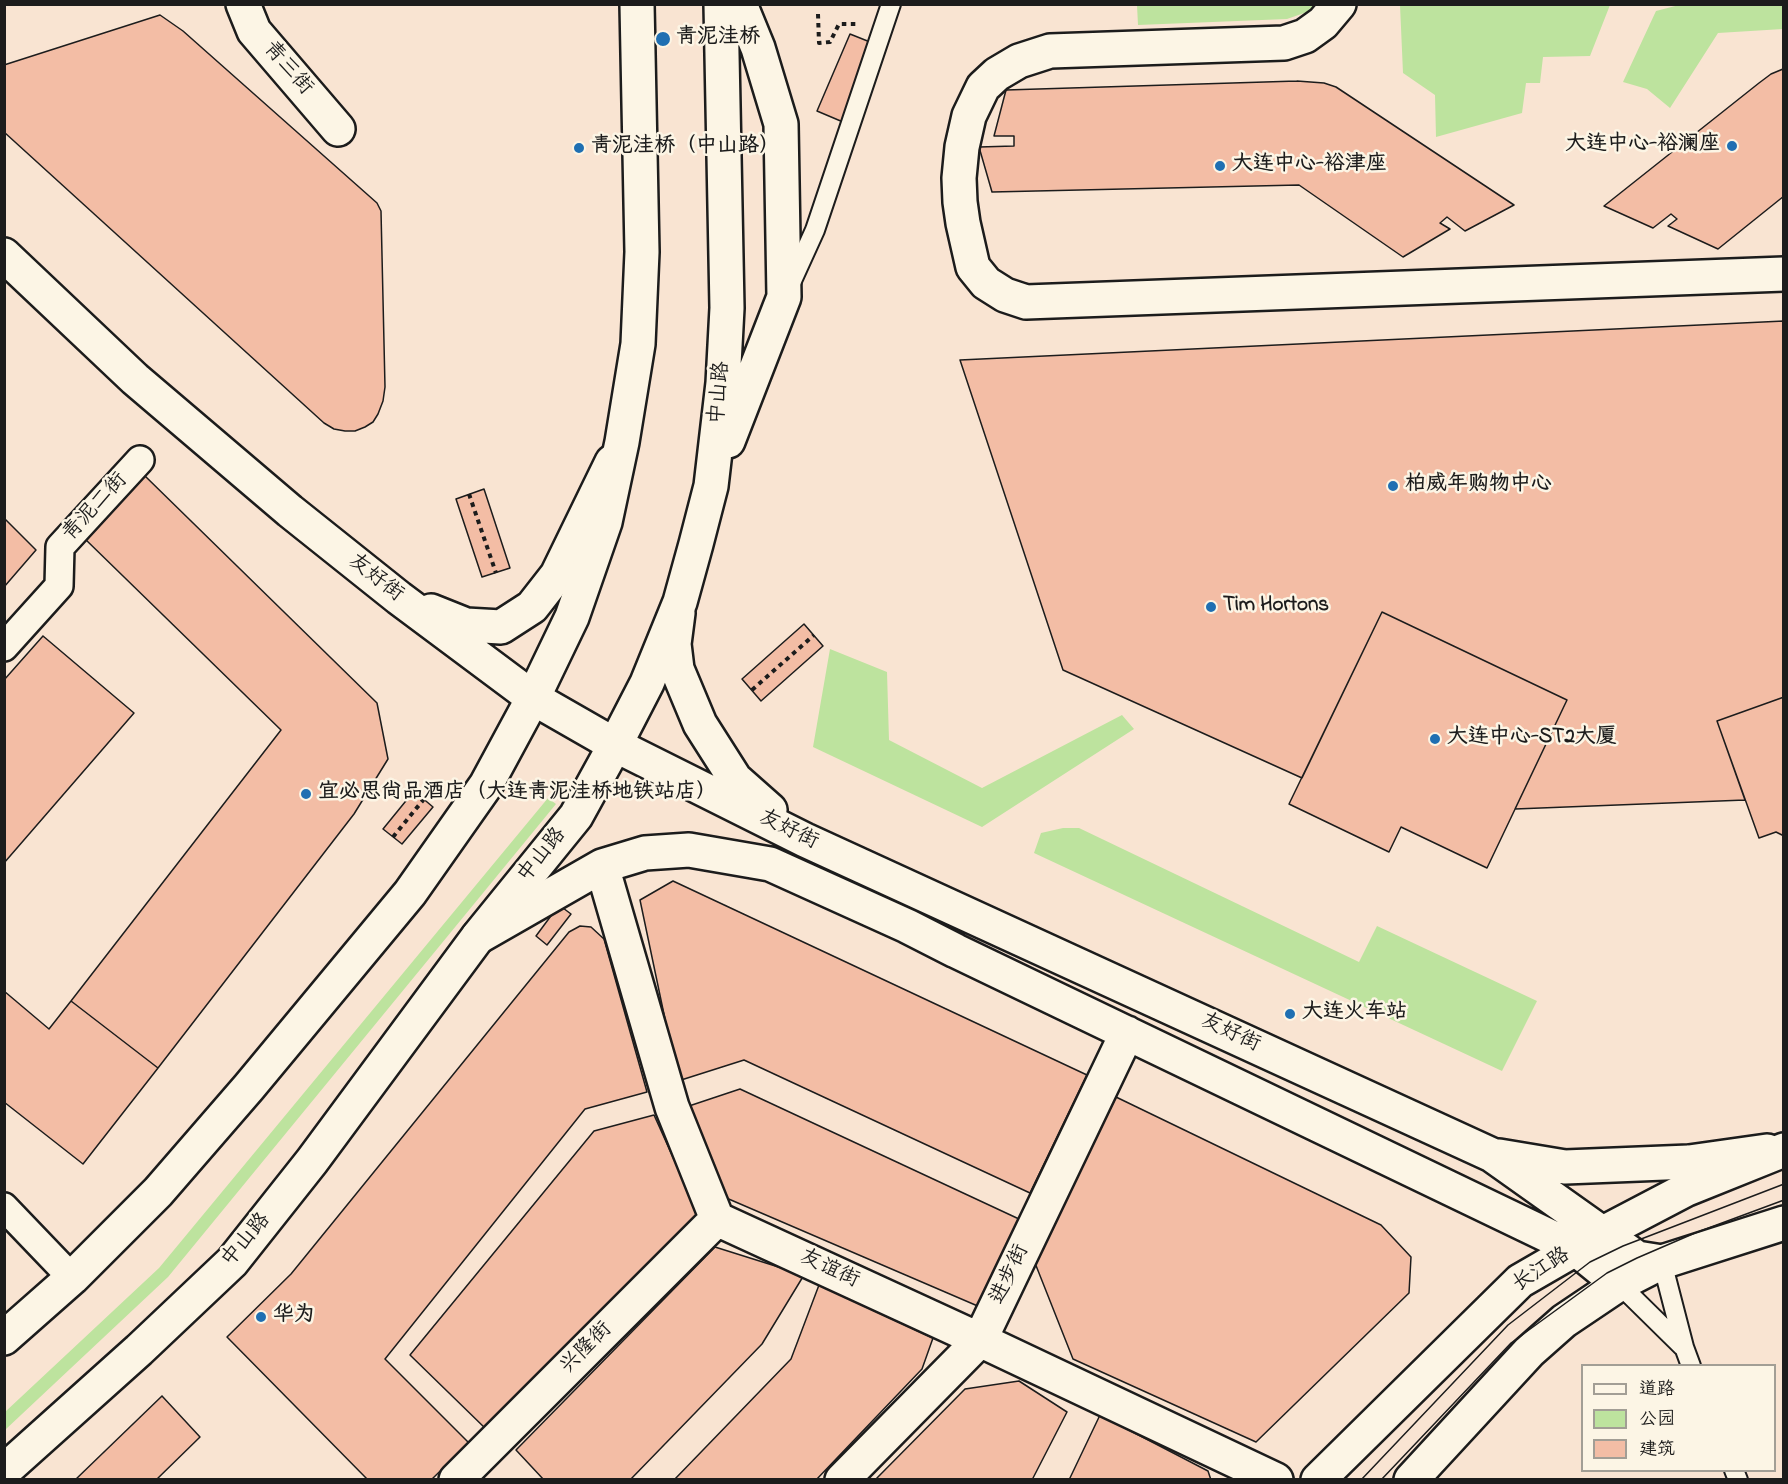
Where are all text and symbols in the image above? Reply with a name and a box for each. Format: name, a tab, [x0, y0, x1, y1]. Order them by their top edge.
place label: 青泥洼桥	[676, 26, 760, 52]
marker: 青泥洼桥	[654, 30, 672, 48]
street label: 青三街	[257, 37, 317, 101]
place label: 大连中心-裕澜座	[1565, 133, 1720, 159]
place label: 青泥洼桥（中山路）	[591, 135, 780, 161]
marker: 大连中心-裕澜座	[1725, 139, 1739, 153]
marker: 青泥洼桥（中山路）	[572, 141, 586, 155]
place label: 大连中心-裕津座	[1232, 153, 1387, 179]
marker: 大连中心-裕津座	[1213, 159, 1227, 173]
street label: 中山路	[706, 361, 736, 425]
street label: 青泥二街	[58, 469, 134, 547]
place label: 柏威年购物中心	[1405, 473, 1552, 499]
marker: 柏威年购物中心	[1386, 479, 1400, 493]
street label: 友好街	[342, 550, 408, 608]
place label: Tim Hortons	[1223, 594, 1329, 620]
marker: Tim Hortons	[1204, 600, 1218, 614]
place label: 大连中心-ST2大厦	[1447, 726, 1617, 752]
marker: 大连中心-ST2大厦	[1428, 732, 1442, 746]
place label: 宜必思尚品酒店（大连青泥洼桥地铁站店）	[318, 781, 717, 807]
marker: 宜必思尚品酒店（大连青泥洼桥地铁站店）	[299, 787, 313, 801]
street label: 友好街	[754, 806, 822, 856]
street label: 中山路	[513, 824, 573, 888]
place label: 大连火车站	[1302, 1001, 1407, 1027]
marker: 大连火车站	[1283, 1007, 1297, 1021]
street label: 友好街	[1196, 1009, 1264, 1059]
street label: 中山路	[217, 1209, 277, 1273]
street label: 进步街	[986, 1241, 1036, 1309]
street label: 长江路	[1509, 1243, 1575, 1299]
street label: 友谊街	[795, 1245, 863, 1295]
place label: 华为	[273, 1304, 315, 1330]
marker: 华为	[254, 1310, 268, 1324]
street label: 兴隆街	[556, 1318, 618, 1380]
legend	[1581, 1364, 1776, 1472]
text: 道路	[1639, 1377, 1675, 1403]
text: 公园	[1639, 1407, 1675, 1433]
text: 建筑	[1639, 1437, 1675, 1463]

